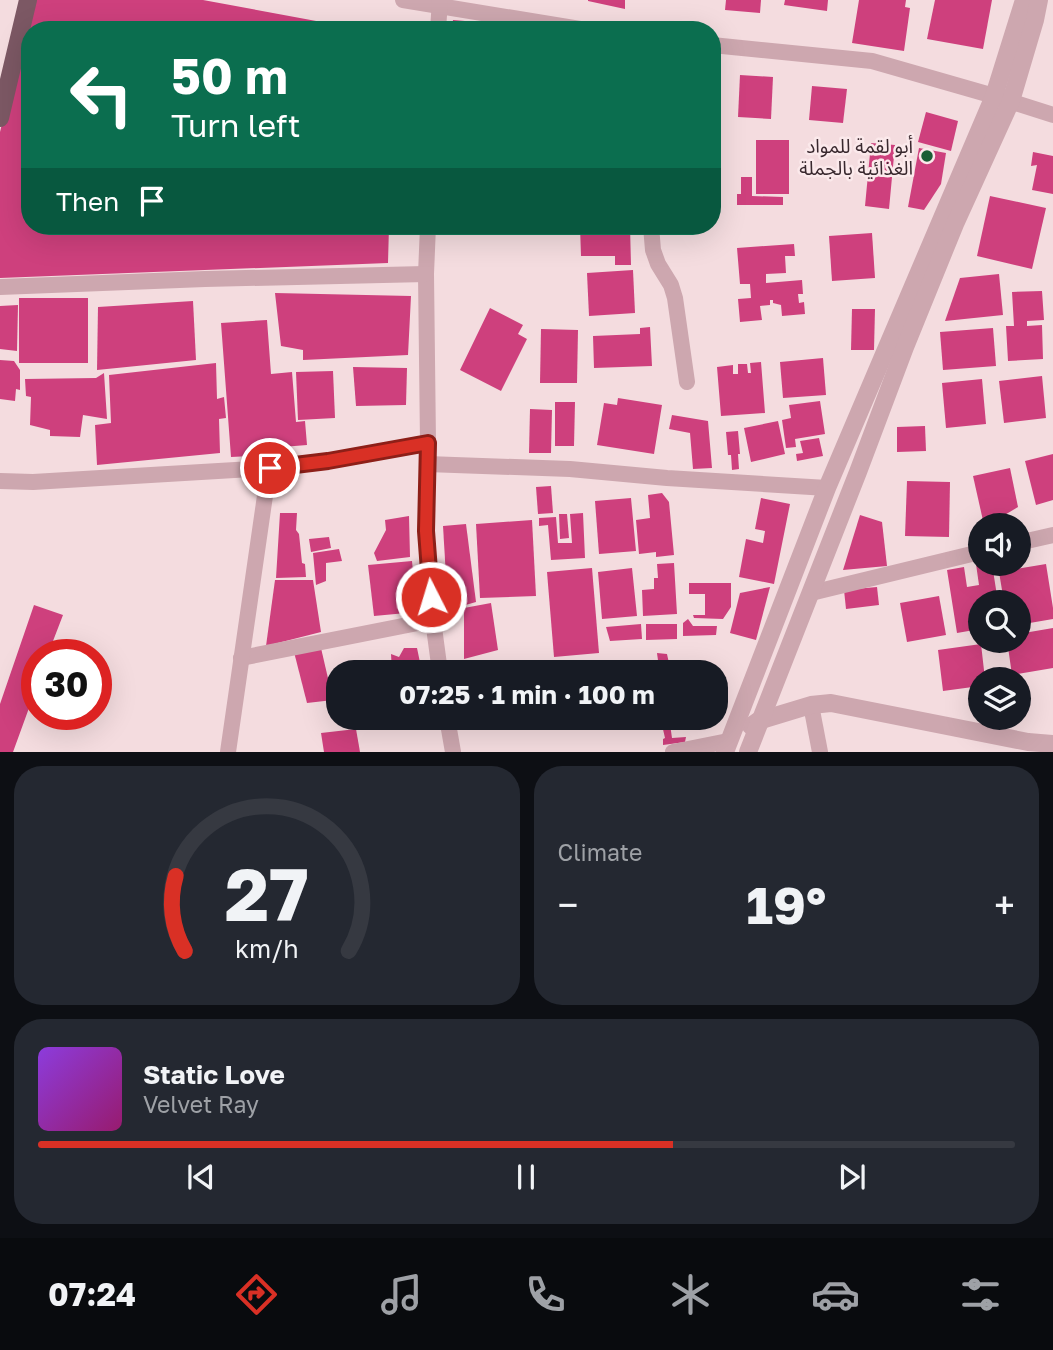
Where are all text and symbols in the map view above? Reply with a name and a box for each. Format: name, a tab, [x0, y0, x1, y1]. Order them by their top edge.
text: 50 m	[171, 46, 288, 105]
icon: left	[56, 49, 147, 140]
text: Turn left	[171, 106, 300, 144]
place label: أبو لقمة للمواد الغذائية بالجملة	[799, 134, 913, 179]
marker: أبو لقمة للمواد الغذائية بالجملة	[919, 148, 935, 164]
icon: arrive	[133, 182, 171, 220]
text: Then	[56, 186, 119, 217]
pin	[240, 438, 300, 498]
icon: arrive	[251, 449, 289, 487]
map controls	[968, 513, 1031, 730]
button: sound	[968, 513, 1031, 576]
position arrow	[394, 560, 468, 634]
button: search	[968, 590, 1031, 653]
speed limit sign: 30	[21, 639, 112, 730]
button: layers	[968, 667, 1031, 730]
text: 07:25 · 1 min · 100 m	[399, 679, 655, 710]
text: Climate	[558, 838, 642, 866]
text: 27	[225, 851, 309, 938]
text: 19°	[746, 873, 826, 935]
text: −	[558, 882, 578, 927]
text: +	[994, 882, 1015, 927]
text: km/h	[235, 933, 299, 964]
text: Static Love	[143, 1059, 285, 1090]
text: Velvet Ray	[143, 1090, 259, 1118]
icon: previous	[182, 1158, 220, 1196]
icon: pause	[507, 1158, 545, 1196]
icon: next	[833, 1158, 871, 1196]
icon: directions	[232, 1270, 281, 1319]
icon: music	[377, 1270, 426, 1319]
icon: phone	[521, 1270, 570, 1319]
icon: climate	[666, 1270, 715, 1319]
icon: car	[811, 1270, 860, 1319]
icon: filters	[956, 1270, 1005, 1319]
text: 07:24	[48, 1275, 136, 1313]

